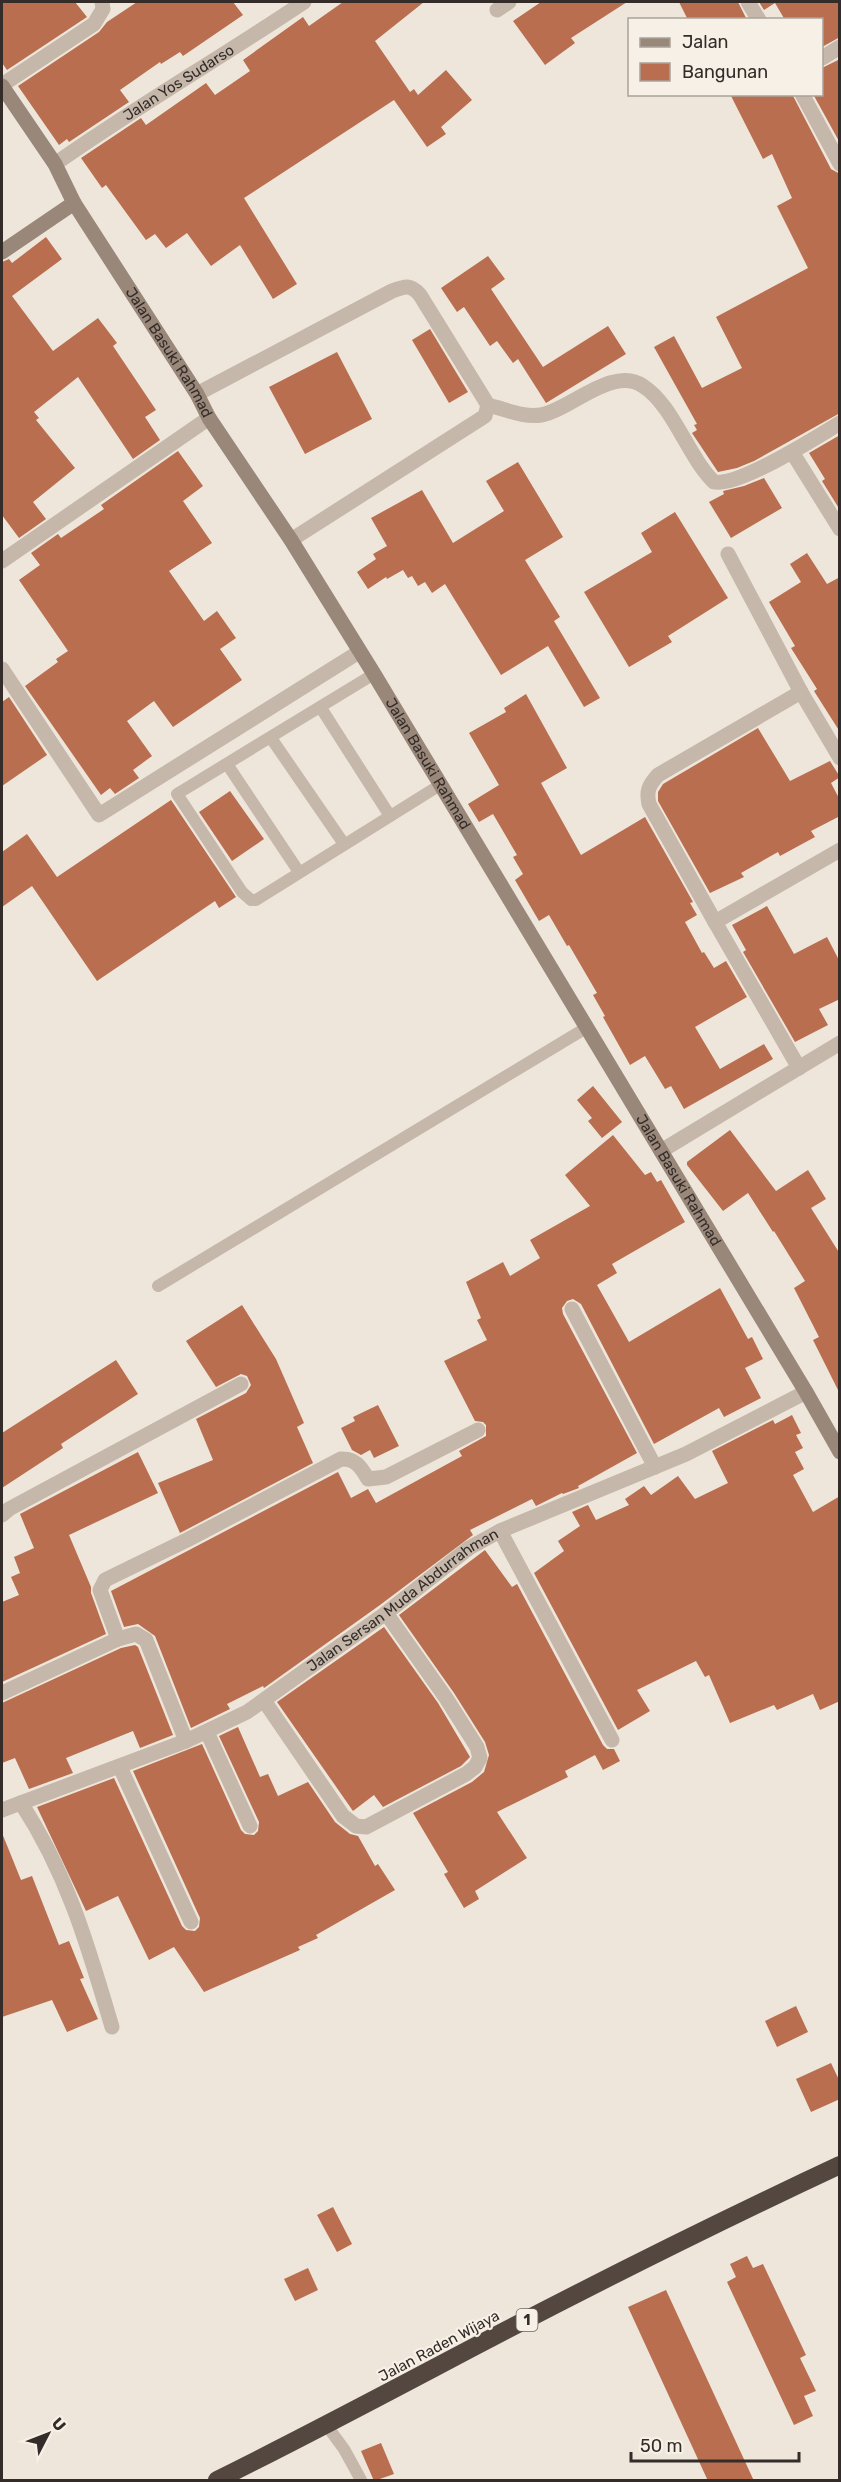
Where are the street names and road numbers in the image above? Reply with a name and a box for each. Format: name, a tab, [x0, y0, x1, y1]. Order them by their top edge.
street label: Jalan Yos Sudarso	[120, 41, 238, 125]
street label: Jalan Basuki Rahmad	[122, 284, 216, 421]
street label: Jalan Basuki Rahmad	[382, 695, 474, 833]
street label: Jalan Basuki Rahmad	[632, 1111, 725, 1249]
street label: Jalan Sersan Muda Abdurrahman	[303, 1525, 501, 1675]
street label: Jalan Raden Wijaya	[376, 2307, 502, 2385]
road number: 1	[516, 2309, 538, 2331]

